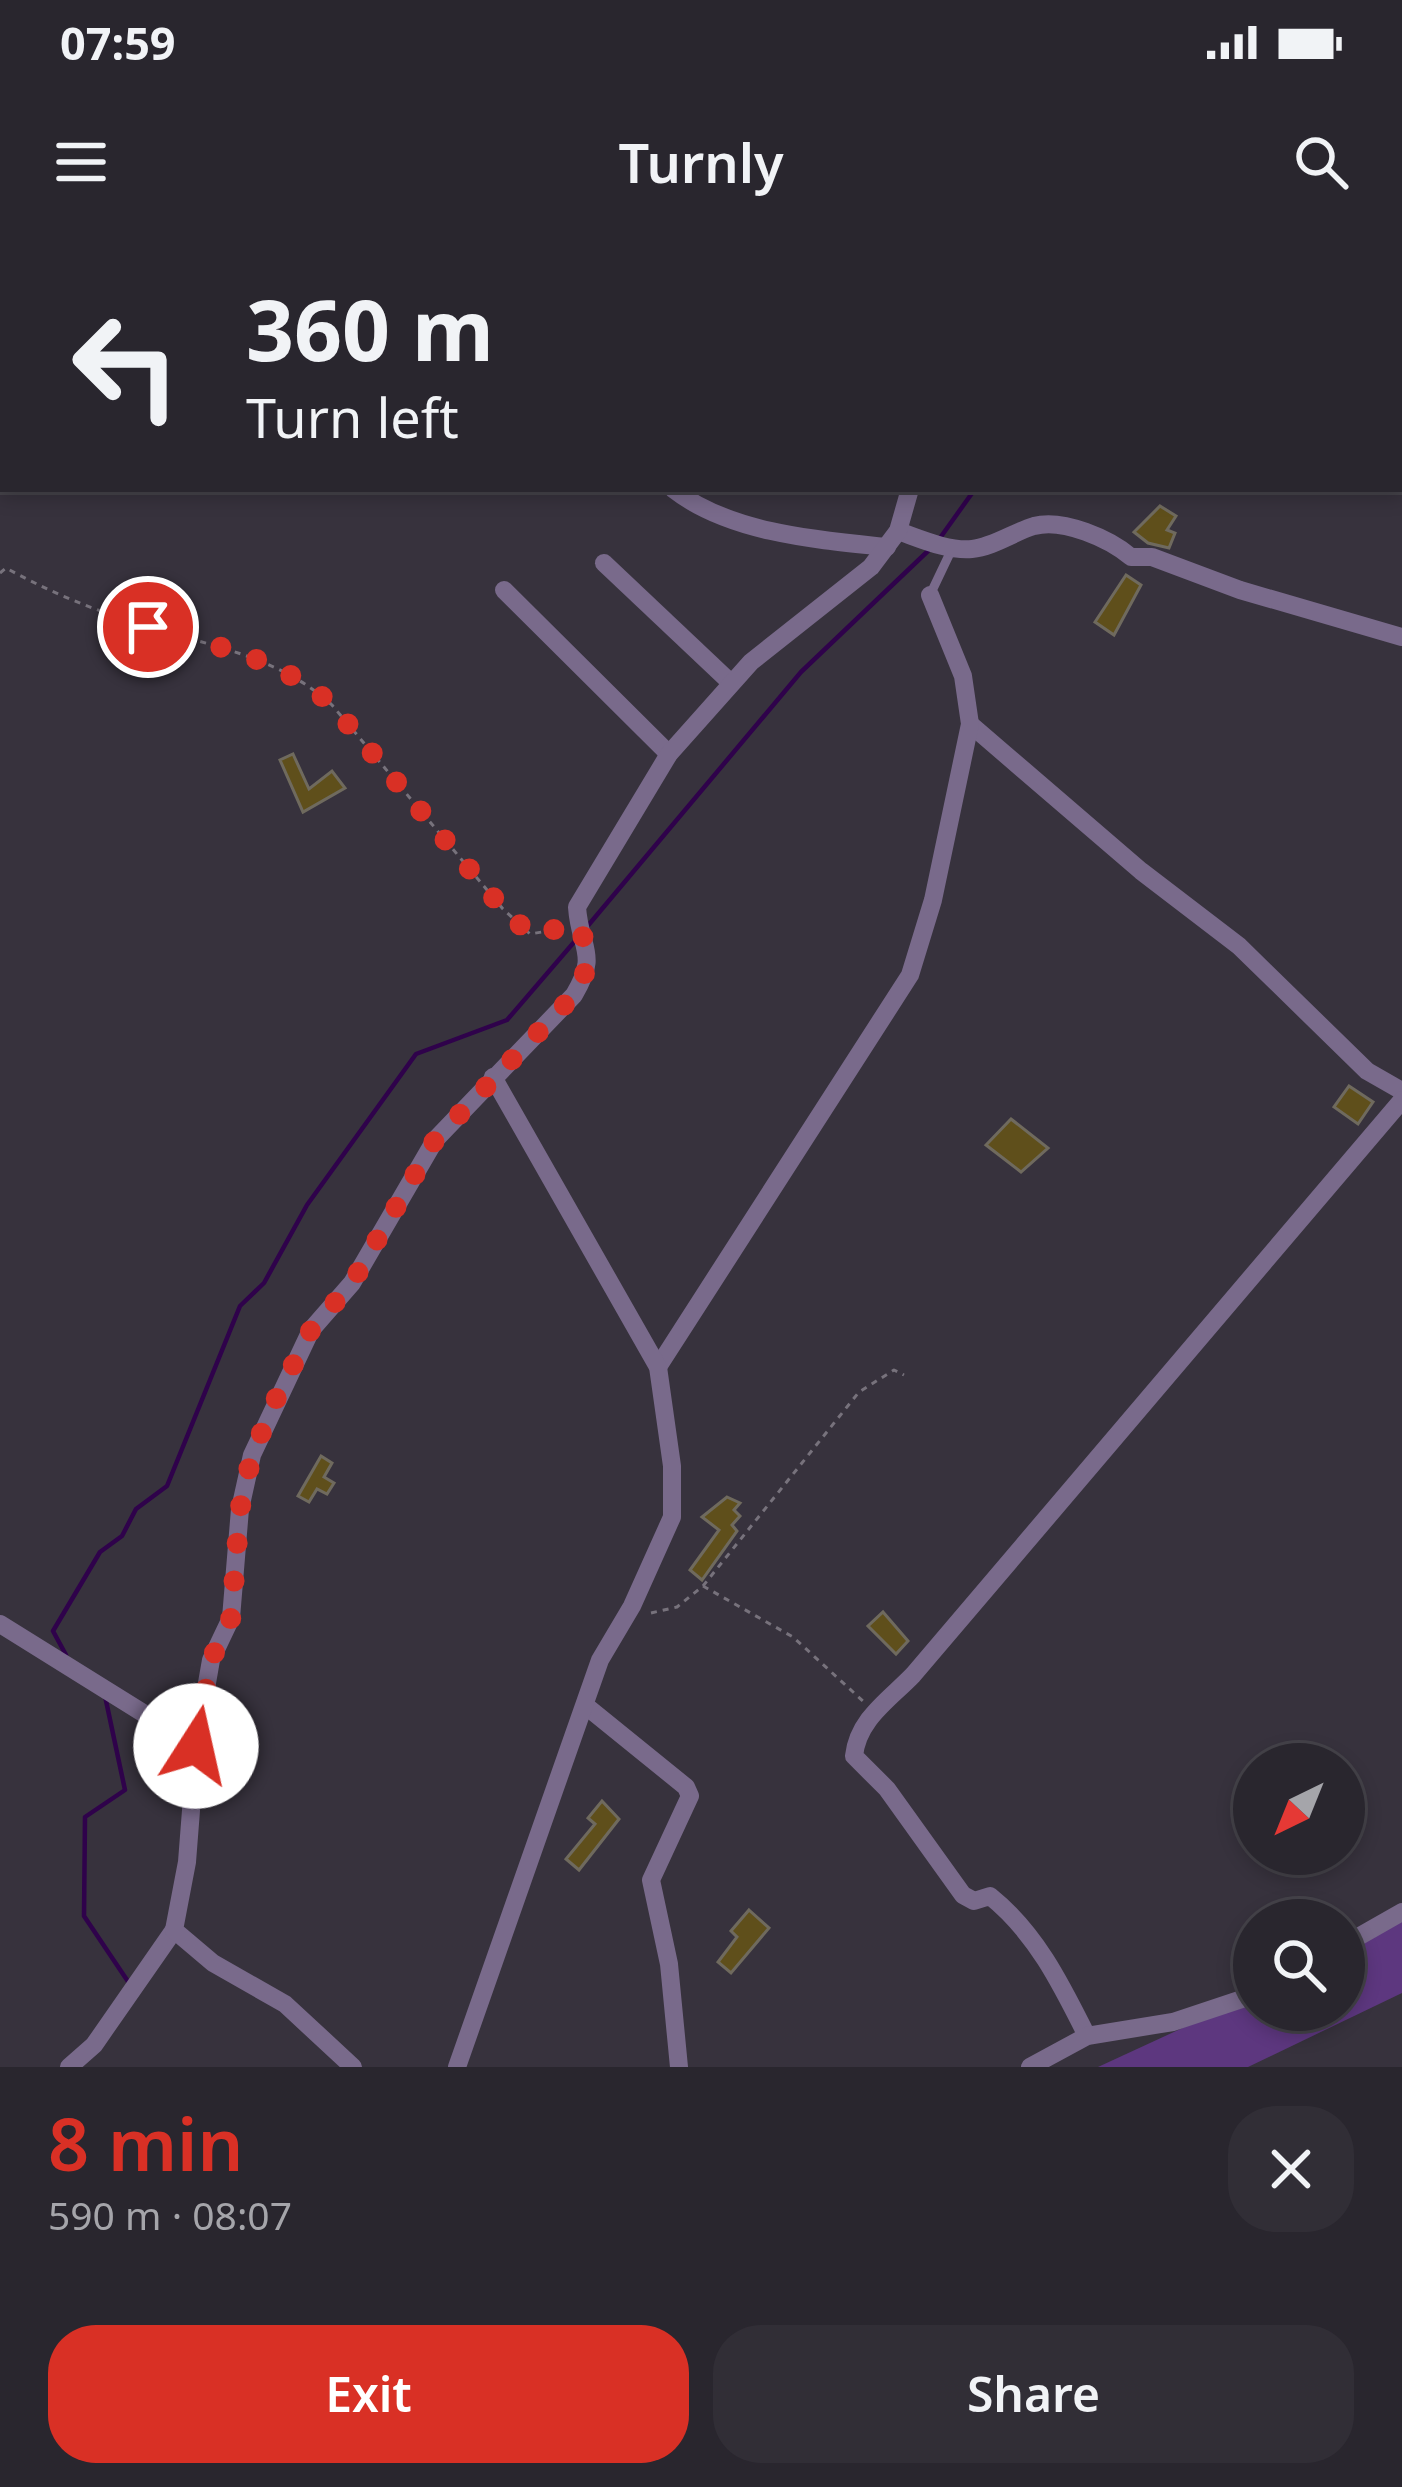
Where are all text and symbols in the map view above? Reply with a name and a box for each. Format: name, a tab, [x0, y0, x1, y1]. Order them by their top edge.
text: 07:59	[60, 12, 176, 73]
text: Turnly	[618, 125, 784, 199]
icon: menu	[48, 129, 114, 195]
icon: search	[1288, 129, 1354, 195]
text: 360 m	[246, 271, 494, 386]
icon: left	[48, 288, 204, 444]
text: Turn left	[246, 380, 459, 454]
pin	[97, 576, 199, 678]
icon: arrive	[115, 594, 181, 660]
position arrow	[133, 1683, 259, 1809]
north arrow	[1233, 1743, 1365, 1875]
map controls	[1233, 1743, 1365, 2031]
button: search	[1233, 1899, 1365, 2031]
text: 8 min	[48, 2094, 243, 2192]
button: close	[1228, 2106, 1354, 2232]
text: 590 m · 08:07	[48, 2188, 292, 2241]
button: Exit	[48, 2325, 689, 2463]
button: Share	[713, 2325, 1354, 2463]

